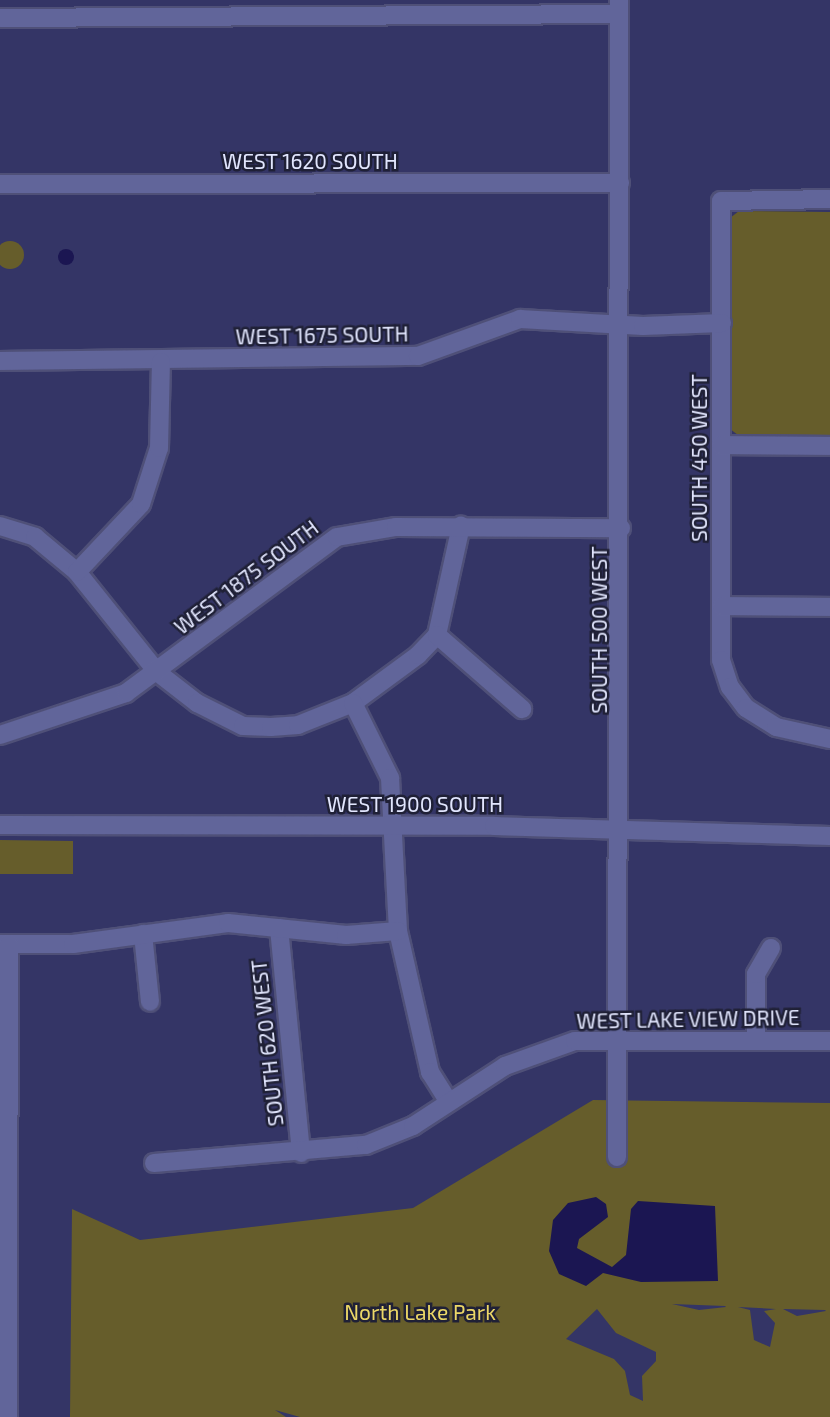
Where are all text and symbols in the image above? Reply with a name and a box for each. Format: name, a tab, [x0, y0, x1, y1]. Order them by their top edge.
street label: WEST 1620 SOUTH	[222, 148, 398, 174]
street label: WEST 1675 SOUTH	[235, 321, 409, 349]
street label: SOUTH 450 WEST	[686, 374, 712, 542]
street label: WEST 1875 SOUTH	[169, 515, 323, 639]
street label: SOUTH 500 WEST	[586, 546, 612, 714]
street label: WEST 1900 SOUTH	[327, 791, 503, 817]
street label: SOUTH 620 WEST	[246, 958, 288, 1128]
street label: WEST LAKE VIEW DRIVE	[576, 1004, 800, 1034]
park label: North Lake Park	[344, 1299, 496, 1325]

